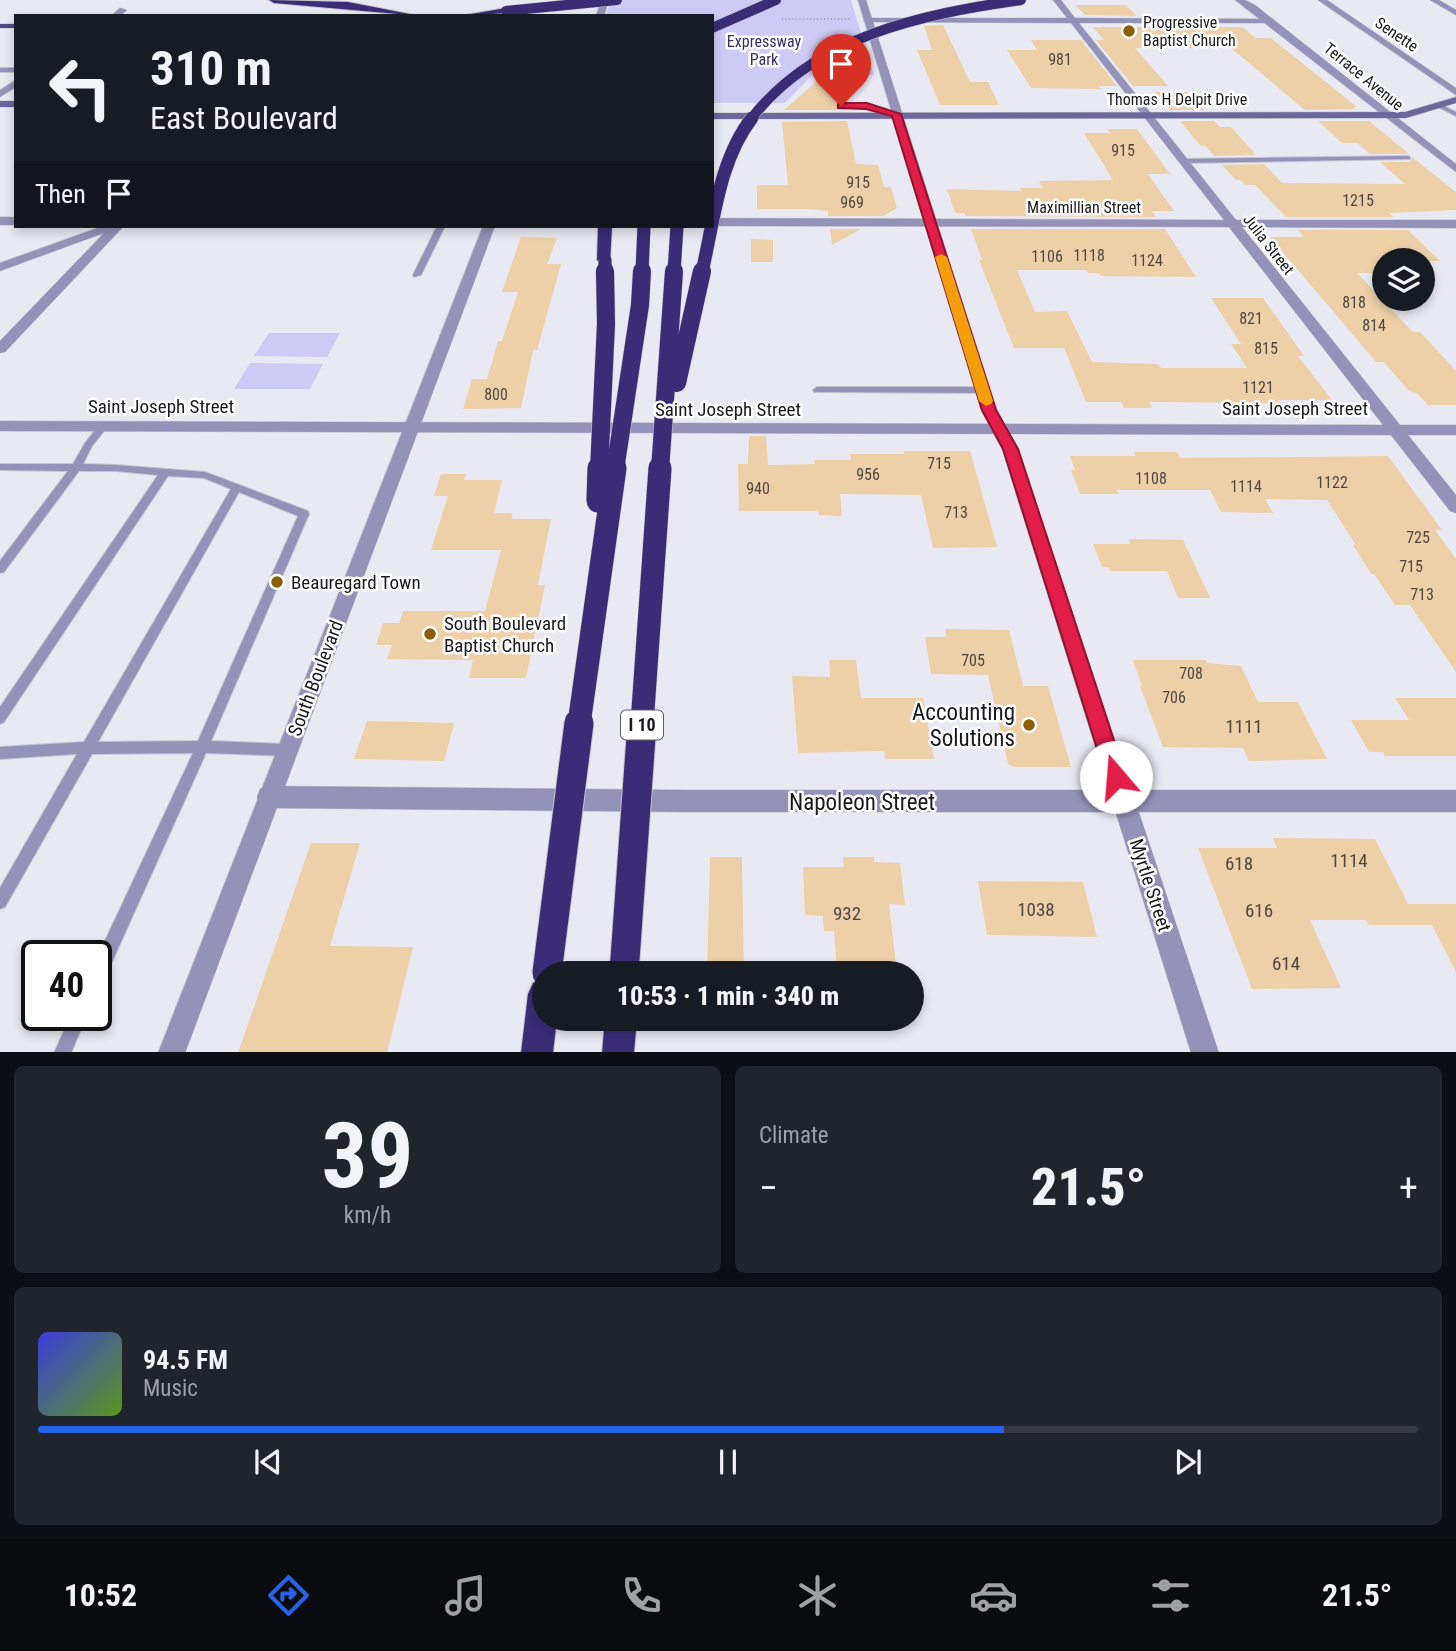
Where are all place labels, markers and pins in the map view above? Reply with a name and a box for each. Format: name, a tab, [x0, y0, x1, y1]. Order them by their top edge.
place label: Progressive Baptist Church	[1143, 13, 1236, 50]
marker: Progressive Baptist Church	[1121, 23, 1137, 39]
pin	[811, 34, 871, 106]
place label: Beauregard Town	[291, 571, 421, 594]
marker: Beauregard Town	[269, 574, 285, 590]
place label: South Boulevard Baptist Church	[444, 612, 566, 657]
marker: South Boulevard Baptist Church	[422, 626, 438, 642]
place label: Accounting Solutions	[912, 699, 1015, 752]
marker: Accounting Solutions	[1021, 717, 1037, 733]

